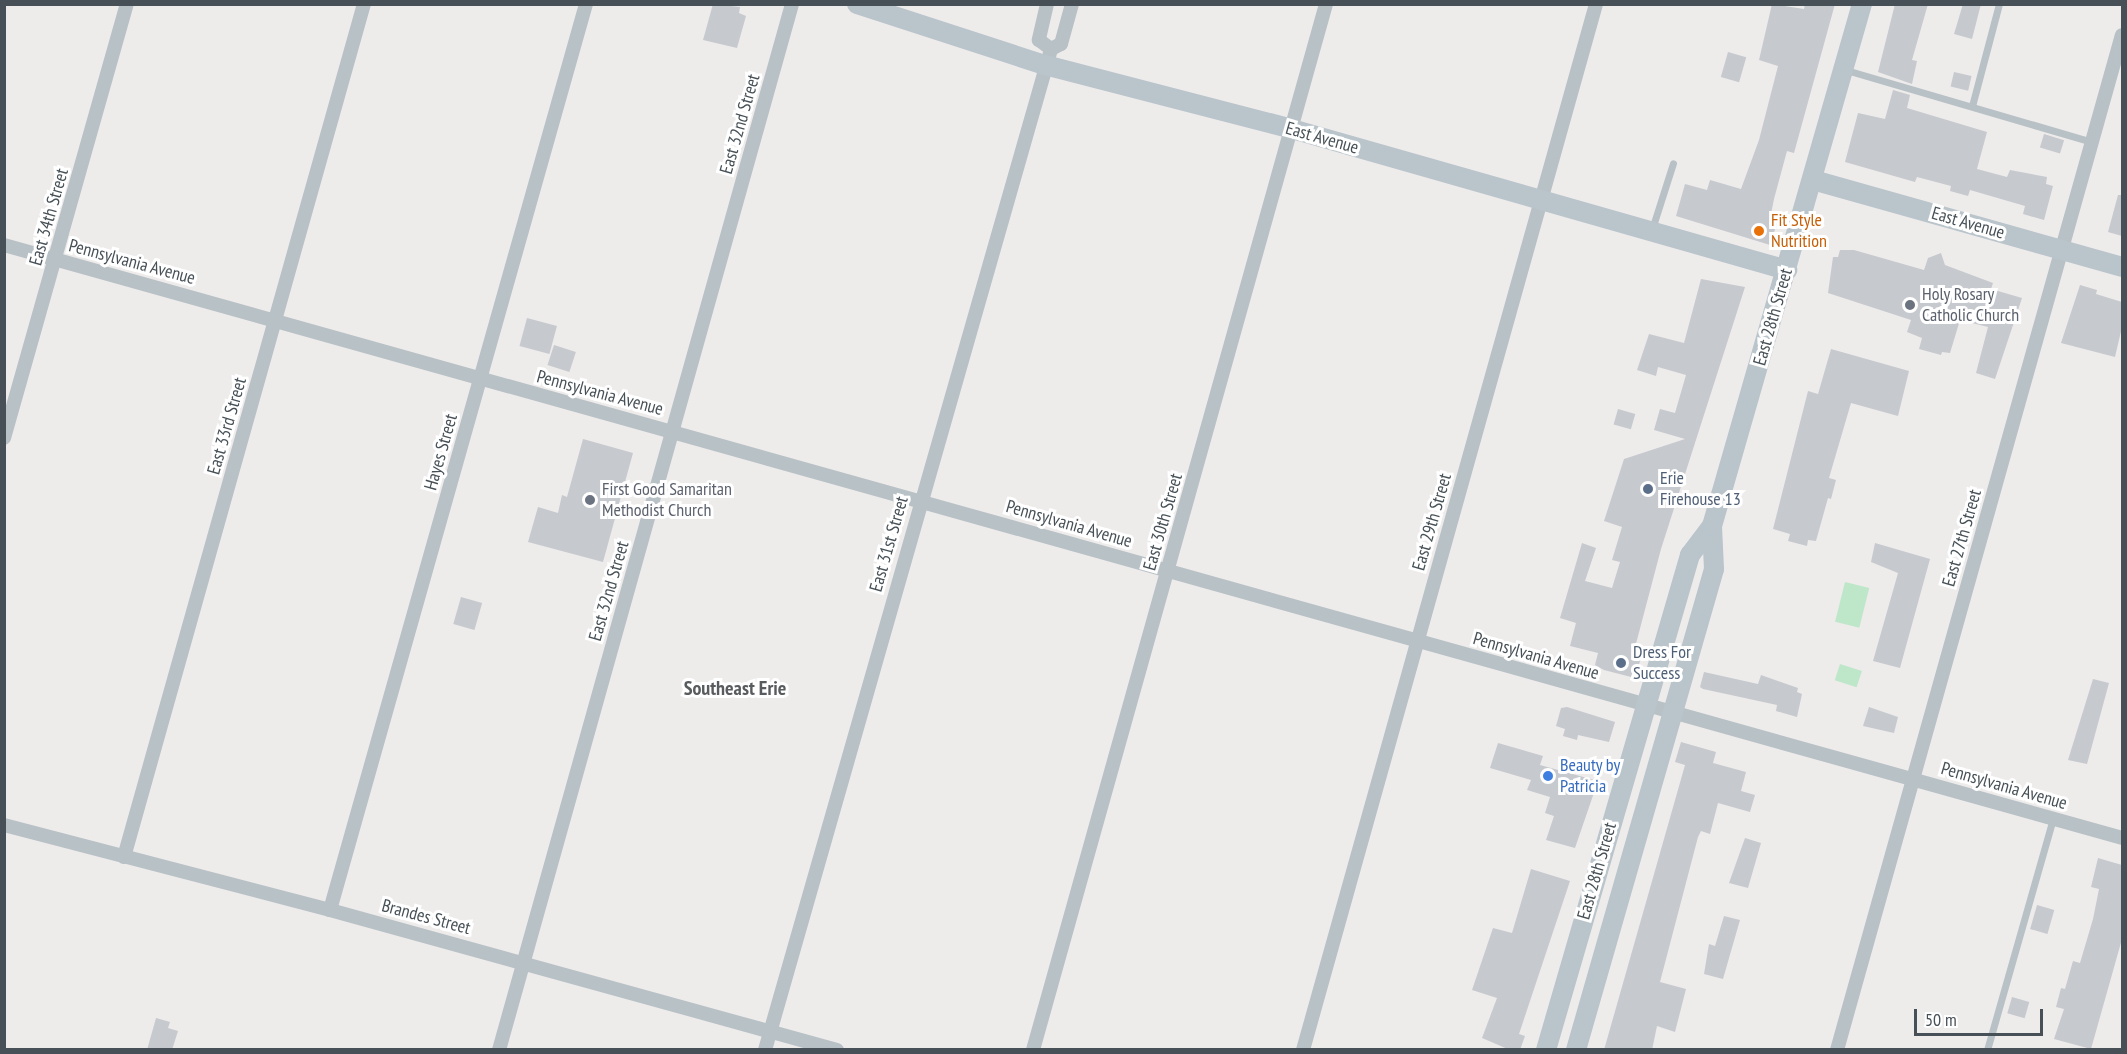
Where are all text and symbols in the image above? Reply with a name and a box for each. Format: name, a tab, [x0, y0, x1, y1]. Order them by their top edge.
street label: East 32nd Street	[715, 72, 765, 176]
street label: East Avenue	[1283, 117, 1361, 159]
street label: East 34th Street	[25, 166, 73, 268]
street label: East Avenue	[1929, 202, 2007, 244]
place label: Fit Style Nutrition	[1771, 210, 1827, 252]
marker: Fit Style Nutrition	[1752, 224, 1766, 238]
street label: Pennsylvania Avenue	[66, 235, 198, 289]
street label: East 28th Street	[1749, 266, 1797, 368]
place label: Holy Rosary Catholic Church	[1922, 284, 2019, 326]
marker: Holy Rosary Catholic Church	[1903, 298, 1917, 312]
street label: Pennsylvania Avenue	[534, 366, 666, 420]
street label: East 33rd Street	[203, 375, 251, 477]
street label: Hayes Street	[420, 411, 462, 493]
place label: Erie Firehouse 13	[1660, 468, 1741, 510]
street label: East 30th Street	[1139, 471, 1187, 573]
street label: East 29th Street	[1408, 471, 1456, 573]
place label: First Good Samaritan Methodist Church	[602, 479, 732, 522]
marker: Erie Firehouse 13	[1641, 482, 1655, 496]
street label: East 27th Street	[1938, 487, 1986, 589]
marker: First Good Samaritan Methodist Church	[583, 493, 597, 507]
street label: East 31st Street	[865, 494, 913, 594]
street label: Pennsylvania Avenue	[1003, 496, 1135, 552]
street label: East 32nd Street	[584, 539, 634, 643]
street label: Pennsylvania Avenue	[1470, 628, 1602, 684]
place label: Dress For Success	[1633, 642, 1691, 684]
marker: Dress For Success	[1614, 656, 1628, 670]
district label: Southeast Erie	[684, 676, 786, 700]
place label: Beauty by Patricia	[1560, 755, 1621, 798]
street label: Pennsylvania Avenue	[1938, 758, 2070, 814]
marker: Beauty by Patricia	[1541, 769, 1555, 783]
street label: East 28th Street	[1573, 820, 1621, 922]
street label: Brandes Street	[379, 895, 473, 939]
scale bar	[1917, 997, 2046, 1035]
text: 50 m	[1925, 1008, 1957, 1031]

